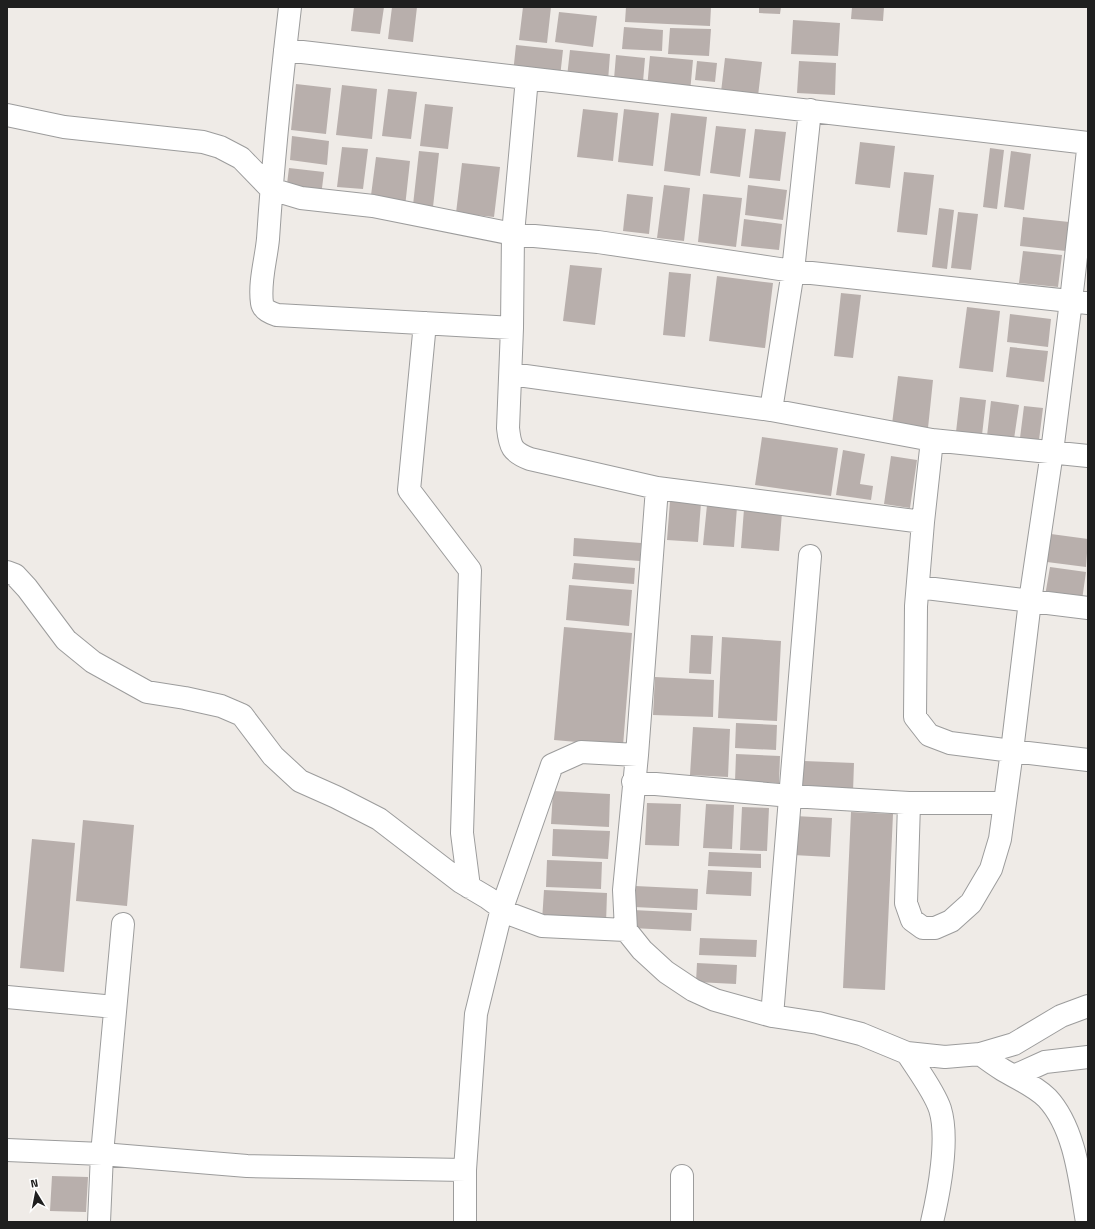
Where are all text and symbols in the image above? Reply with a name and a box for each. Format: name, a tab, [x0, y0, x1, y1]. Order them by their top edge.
north arrow	[16, 1173, 56, 1213]
text: N	[29, 1175, 39, 1192]

